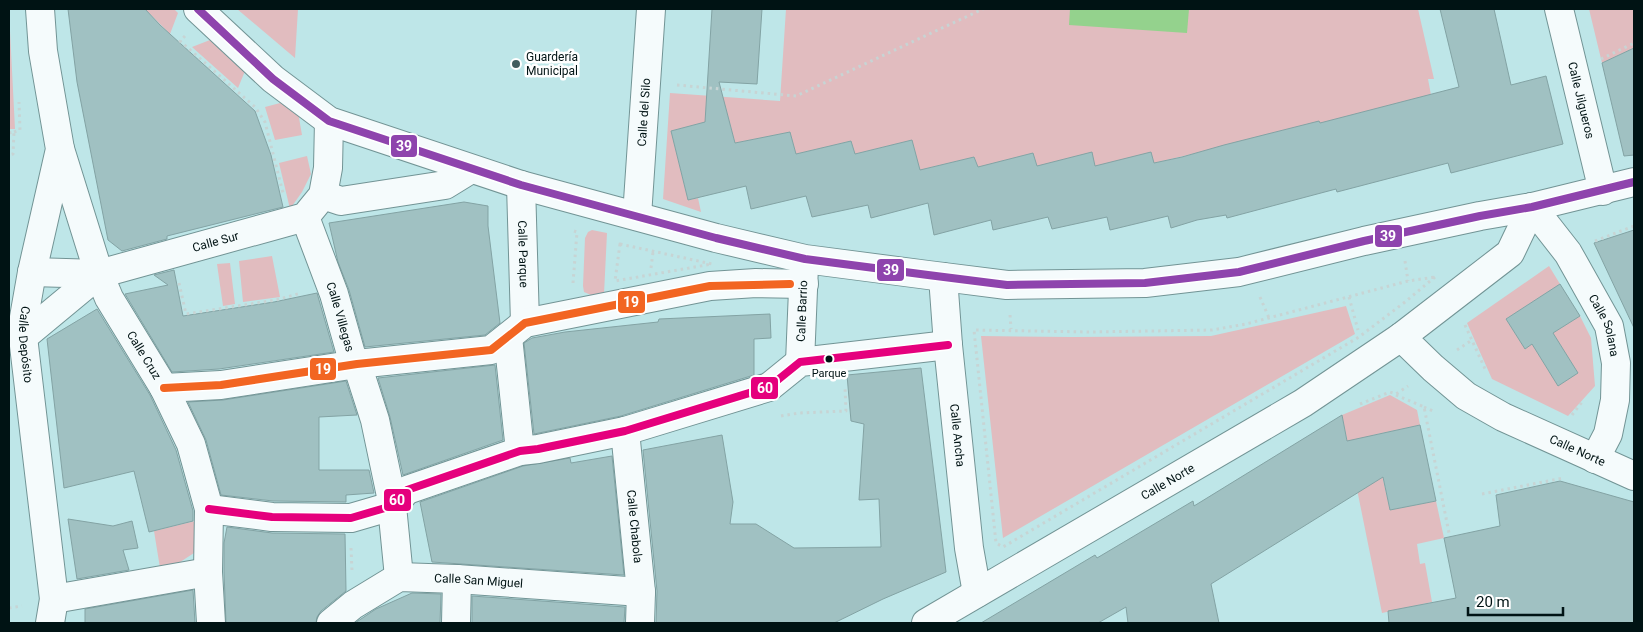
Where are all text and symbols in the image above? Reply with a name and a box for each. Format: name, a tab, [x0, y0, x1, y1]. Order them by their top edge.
place label: Guardería Municipal	[526, 50, 578, 78]
marker: Guardería Municipal	[510, 58, 522, 70]
street label: Calle Jilgueros	[1565, 60, 1597, 140]
street label: Calle del Silo	[635, 77, 653, 147]
line badge: 39	[390, 134, 418, 158]
text: 39	[396, 138, 412, 154]
street label: Calle Parque	[515, 220, 531, 288]
line badge: 39	[1374, 224, 1403, 248]
text: 39	[1380, 228, 1396, 244]
street label: Calle Sur	[191, 229, 240, 255]
line badge: 39	[876, 258, 905, 282]
text: 39	[883, 262, 899, 278]
street label: Calle Villegas	[323, 280, 357, 353]
street label: Calle Barrio	[794, 280, 810, 342]
line badge: 19	[617, 290, 646, 314]
street label: Calle Solana	[1586, 292, 1622, 358]
text: 19	[623, 294, 639, 310]
street label: Calle Depósito	[16, 305, 35, 384]
street label: Calle Cruz	[124, 329, 164, 382]
marker: Parque	[824, 354, 834, 364]
line badge: 19	[309, 357, 337, 381]
text: 19	[315, 361, 331, 377]
place label: Parque	[812, 367, 846, 380]
line badge: 60	[750, 376, 779, 400]
text: 60	[757, 380, 773, 396]
street label: Calle Ancha	[947, 403, 968, 468]
street label: Calle Norte	[1547, 432, 1607, 469]
street label: Calle Norte	[1139, 461, 1197, 503]
line badge: 60	[383, 488, 412, 512]
street label: Calle Chabola	[624, 489, 645, 564]
text: 60	[389, 492, 405, 508]
street label: Calle San Miguel	[434, 571, 523, 591]
scale bar	[1468, 584, 1563, 616]
text: 20 m	[1476, 593, 1510, 611]

